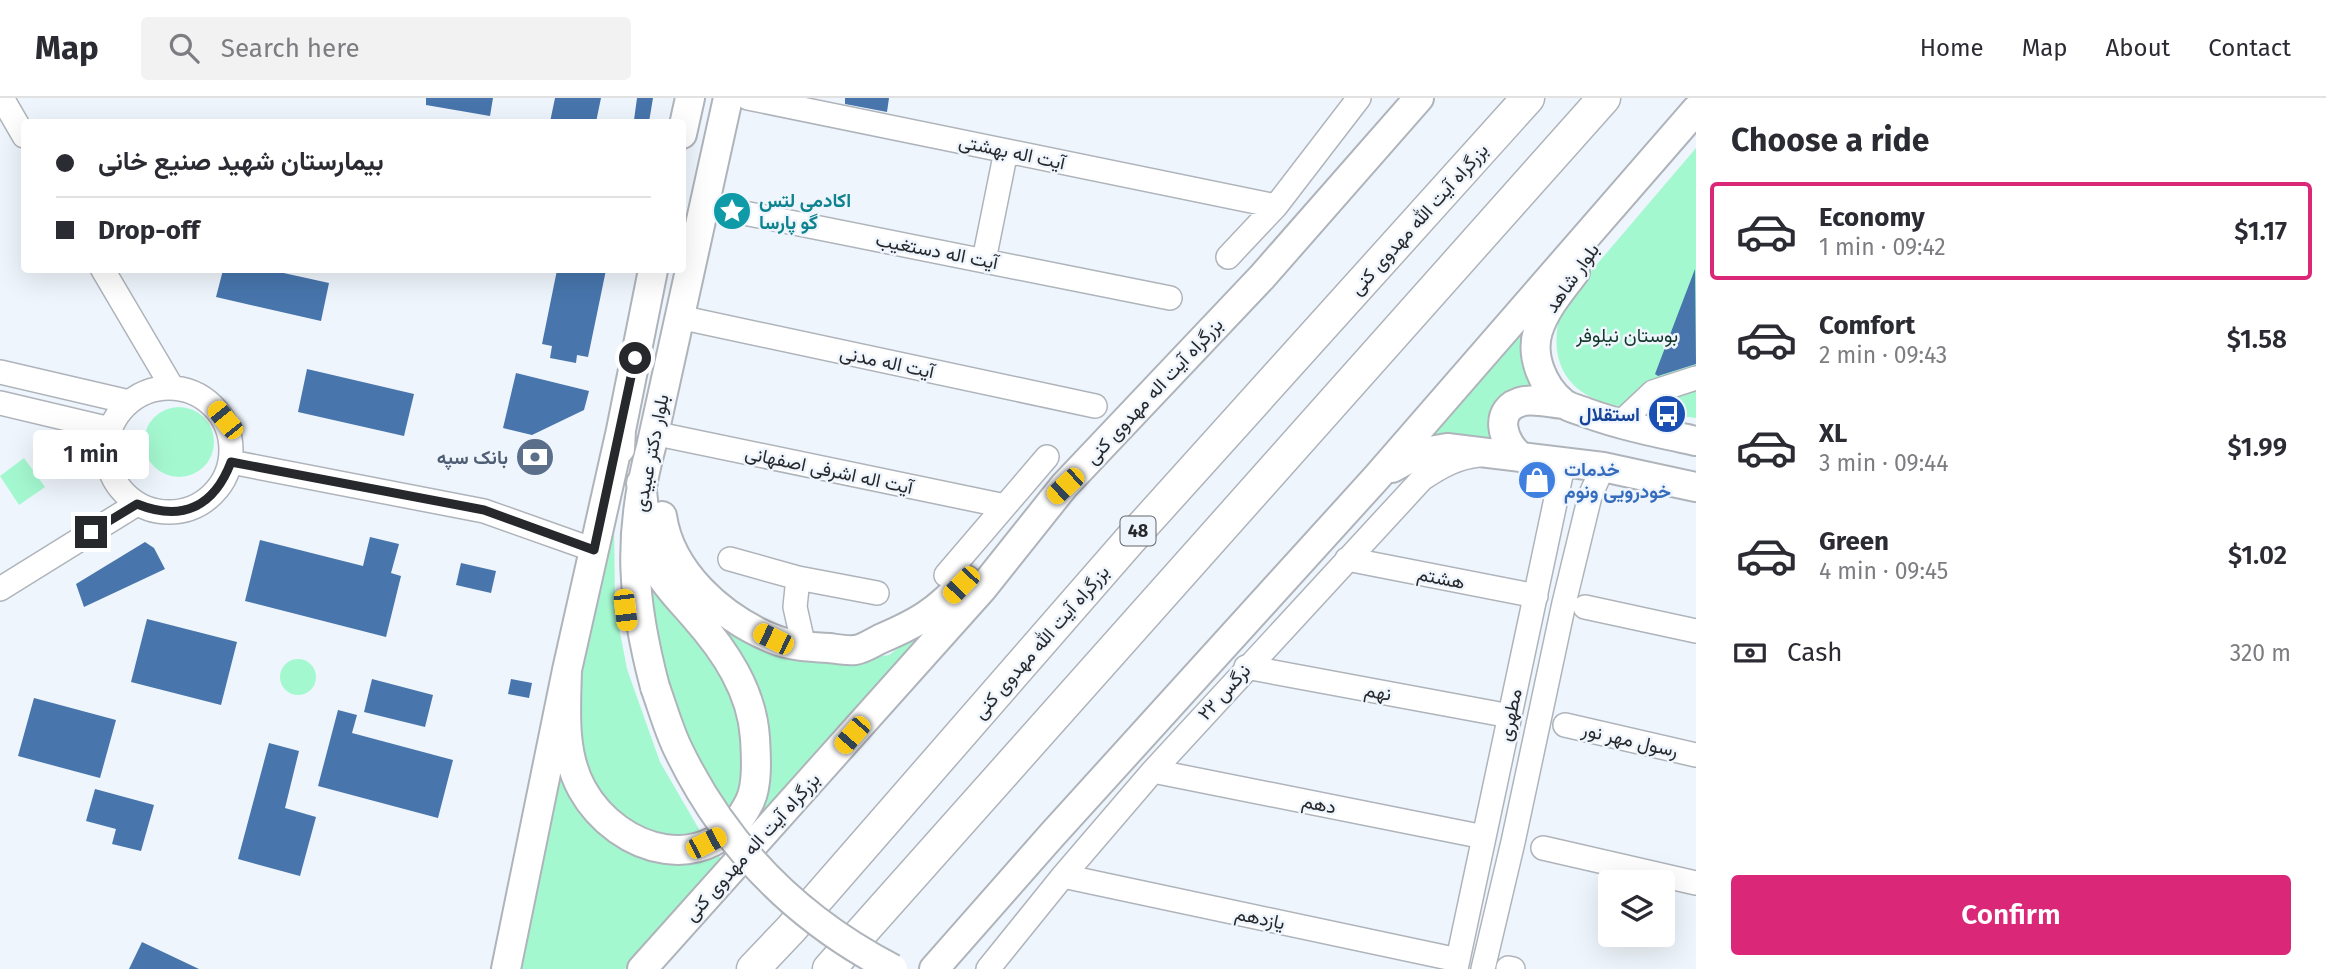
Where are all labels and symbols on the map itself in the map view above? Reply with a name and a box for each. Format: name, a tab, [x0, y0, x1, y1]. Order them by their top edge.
street label: آیت اله بهشتی	[957, 130, 1069, 175]
street label: بزرگراه آیت الله مهدوی کنی	[1345, 139, 1493, 299]
place label: اکادمی لتس گو پارسا	[759, 189, 851, 236]
place icon: اکادمی لتس گو پارسا	[711, 190, 753, 232]
street label: آیت اله دستغیب	[874, 228, 1002, 274]
street label: بلوار شاهد	[1540, 239, 1604, 317]
street label: بزرگراه آیت اله مهدوی کنی	[1080, 313, 1228, 469]
park label: بوستان نیلوفر	[1575, 324, 1678, 347]
street label: آیت اله مدنی	[838, 341, 938, 384]
route start	[619, 342, 651, 374]
street label: بلوار دکتر عبیدی	[628, 392, 674, 514]
bus stop icon: استقلال	[1646, 393, 1688, 435]
car	[204, 397, 247, 443]
place label: استقلال	[1579, 403, 1640, 426]
callout: 1 min	[33, 430, 149, 480]
bank icon: بانک سپه	[514, 436, 556, 478]
street label: آیت اله اشرفی اصفهانی	[743, 441, 917, 499]
place label: بانک سپه	[437, 446, 508, 471]
place label: خدمات خودرویی ونوم	[1564, 458, 1671, 504]
shop icon: خدمات خودرویی ونوم	[1516, 459, 1558, 501]
car	[1043, 464, 1088, 508]
route end	[75, 516, 107, 548]
road number: 48	[1120, 516, 1156, 545]
street label: بزرگراه آیت الله مهدوی کنی	[968, 561, 1114, 723]
street label: هشتم	[1415, 562, 1467, 595]
car	[939, 563, 984, 607]
car	[613, 588, 638, 632]
car	[750, 620, 797, 658]
street label: نرگس ۲۲	[1193, 659, 1255, 725]
street label: نهم	[1363, 678, 1393, 707]
street label: مطهری	[1493, 687, 1527, 743]
car	[831, 712, 874, 758]
street label: رسول مهر نور	[1579, 718, 1680, 762]
street label: بزرگراه آیت اله مهدوی کنی	[679, 768, 825, 926]
street label: دهم	[1300, 789, 1338, 820]
car	[683, 824, 730, 862]
street label: یازدهم	[1233, 902, 1287, 935]

